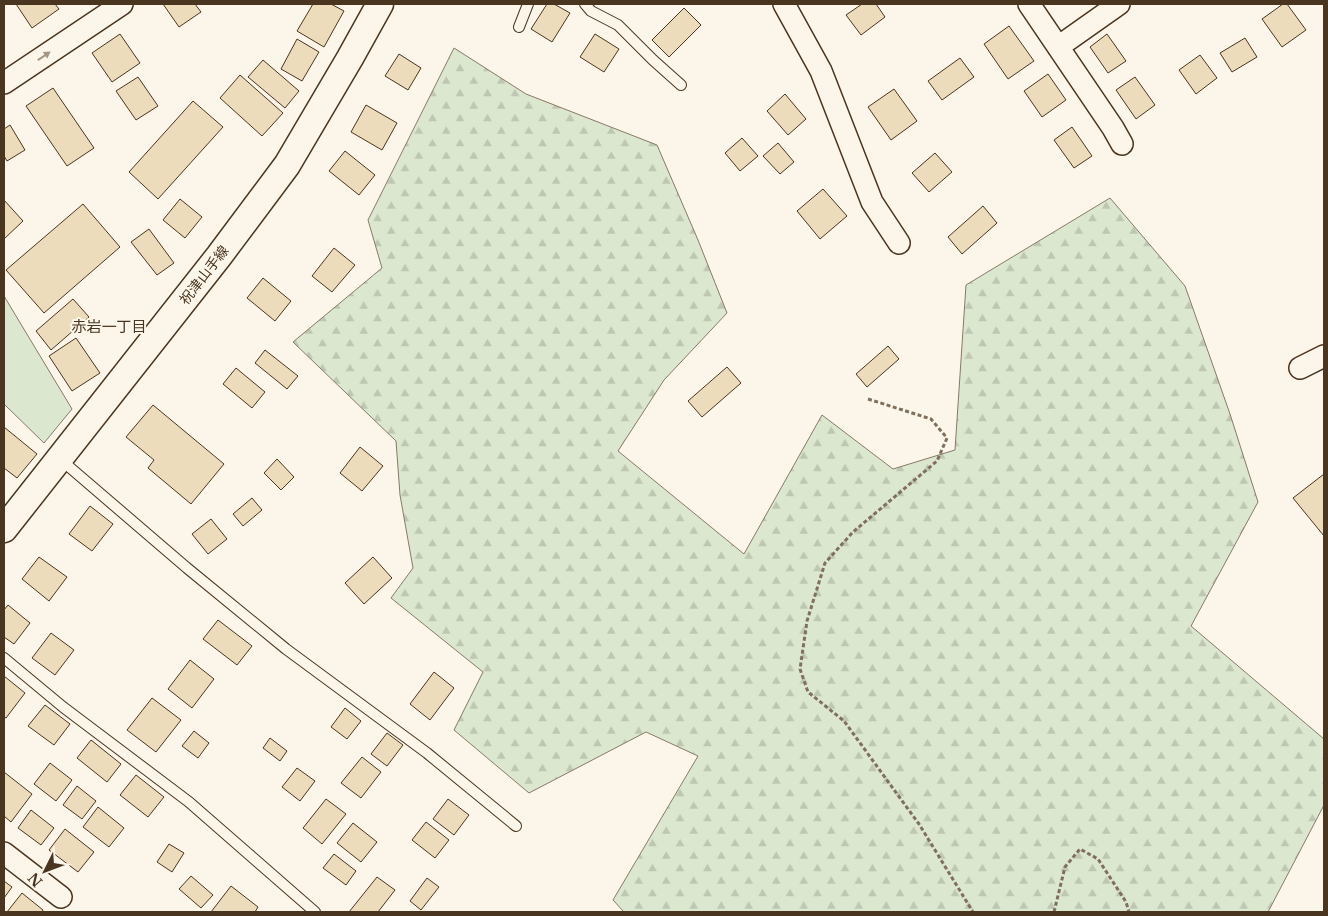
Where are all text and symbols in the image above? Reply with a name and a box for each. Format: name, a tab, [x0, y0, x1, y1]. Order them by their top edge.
one-way arrow	[37, 51, 51, 61]
street label: 祝津山手線	[175, 242, 233, 308]
district label: 赤岩一丁目	[71, 317, 147, 336]
north arrow	[20, 846, 70, 896]
text: N	[24, 869, 46, 891]

